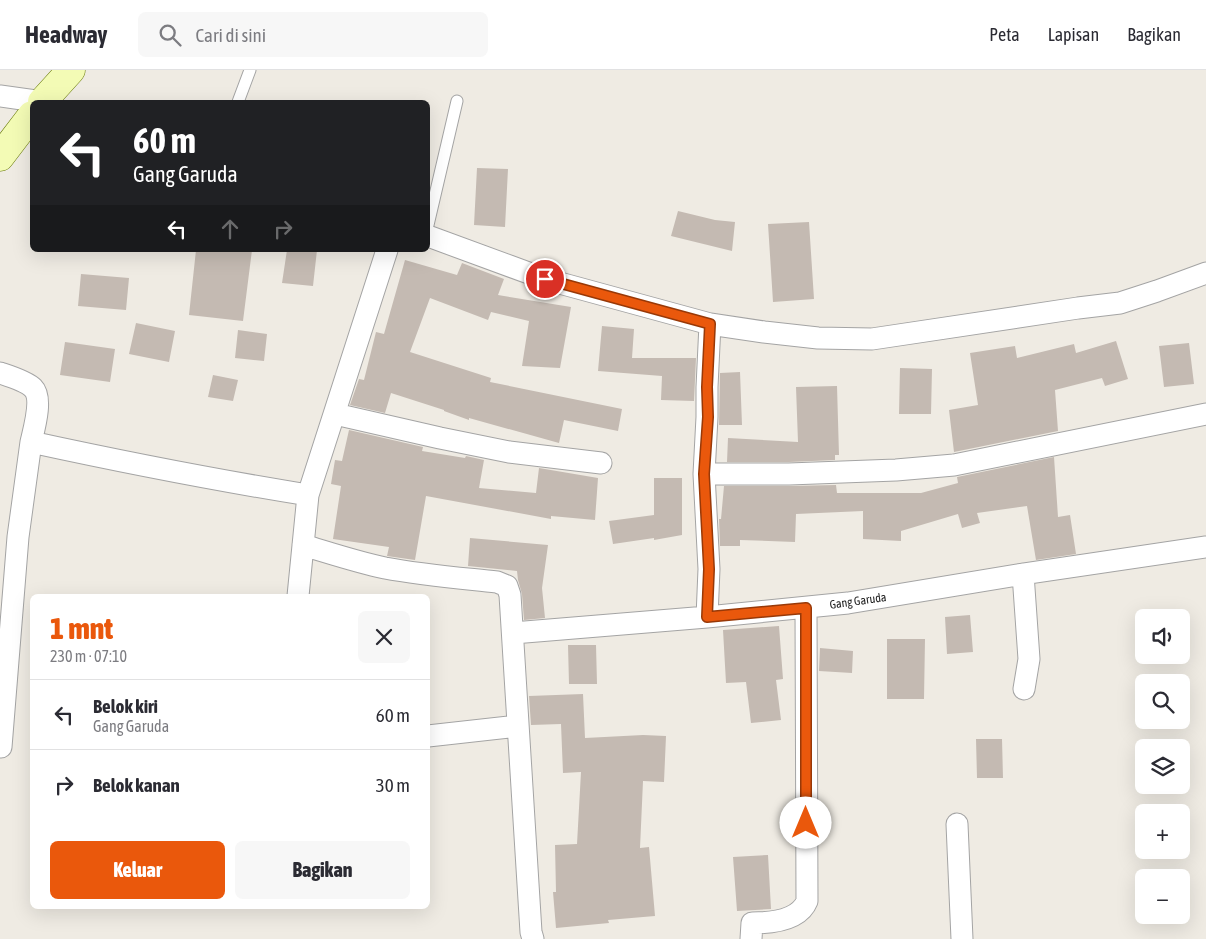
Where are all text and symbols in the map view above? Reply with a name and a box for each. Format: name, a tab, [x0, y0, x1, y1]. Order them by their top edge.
search box	[138, 12, 488, 57]
text: Headway	[25, 21, 108, 48]
icon: search	[156, 21, 184, 49]
text: Cari di sini	[196, 24, 266, 46]
text: Peta	[989, 24, 1020, 45]
text: Lapisan	[1048, 24, 1099, 45]
text: Bagikan	[1127, 24, 1181, 45]
icon: left	[50, 120, 115, 185]
text: 60 m	[133, 120, 196, 160]
text: Gang Garuda	[133, 161, 238, 187]
icon: left	[163, 215, 191, 243]
icon: ahead	[216, 215, 244, 243]
icon: right	[269, 215, 297, 243]
pin	[524, 258, 566, 300]
icon: arrive	[531, 265, 559, 293]
street label: Gang Garuda	[829, 590, 887, 612]
map controls	[1135, 609, 1190, 924]
button: sound	[1135, 609, 1190, 664]
text: 1 mnt	[50, 611, 113, 645]
button: close	[358, 611, 410, 663]
text: 230 m · 07:10	[50, 647, 127, 665]
button: search	[1135, 674, 1190, 729]
text: Belok kiri	[93, 695, 158, 717]
icon: left	[50, 701, 78, 729]
text: 60 m	[376, 704, 410, 726]
text: Gang Garuda	[93, 717, 169, 735]
button: layers	[1135, 739, 1190, 794]
icon: right	[50, 771, 78, 799]
text: Belok kanan	[93, 774, 180, 796]
text: 30 m	[376, 774, 410, 796]
position arrow	[779, 796, 831, 848]
button: +	[1135, 804, 1190, 859]
button: Keluar	[50, 841, 225, 899]
button: Bagikan	[235, 841, 410, 899]
button: −	[1135, 869, 1190, 924]

